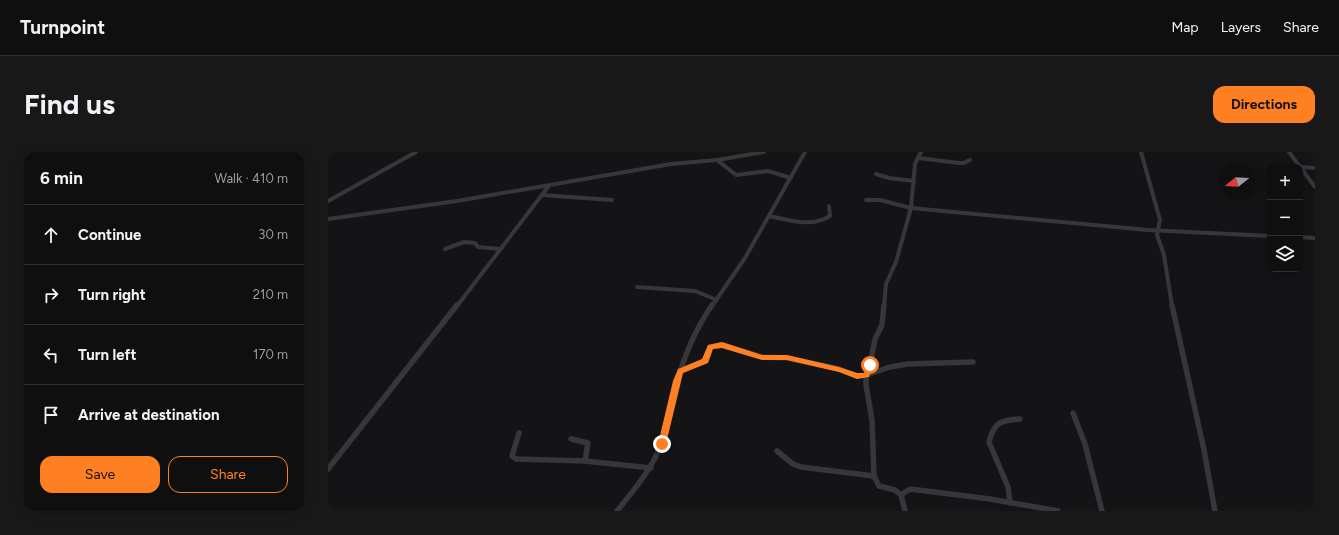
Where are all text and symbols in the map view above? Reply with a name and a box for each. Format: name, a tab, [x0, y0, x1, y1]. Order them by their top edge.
text: Turnpoint	[20, 16, 105, 39]
text: Map	[1171, 19, 1199, 36]
text: Layers	[1221, 19, 1261, 36]
text: Share	[1283, 19, 1319, 36]
button: Directions	[1213, 86, 1315, 123]
text: Find us	[24, 87, 115, 121]
north arrow	[1219, 164, 1255, 200]
map controls	[1267, 164, 1303, 272]
button: +	[1267, 164, 1303, 200]
text: 6 min	[40, 168, 83, 188]
text: Walk · 410 m	[214, 171, 288, 186]
button: −	[1267, 200, 1303, 236]
icon: ahead	[40, 224, 62, 246]
text: Continue	[78, 226, 141, 244]
text: 30 m	[258, 227, 288, 242]
button: layers	[1267, 236, 1303, 272]
icon: right	[40, 284, 62, 306]
text: Turn right	[78, 286, 146, 304]
text: 210 m	[253, 287, 288, 302]
icon: left	[40, 344, 62, 366]
text: Turn left	[78, 346, 136, 364]
text: 170 m	[253, 347, 288, 362]
route start	[861, 356, 879, 374]
icon: arrive	[40, 404, 62, 426]
text: Arrive at destination	[78, 406, 219, 424]
route end	[653, 435, 671, 453]
button: Save	[40, 456, 160, 493]
button: Share	[168, 456, 288, 493]

